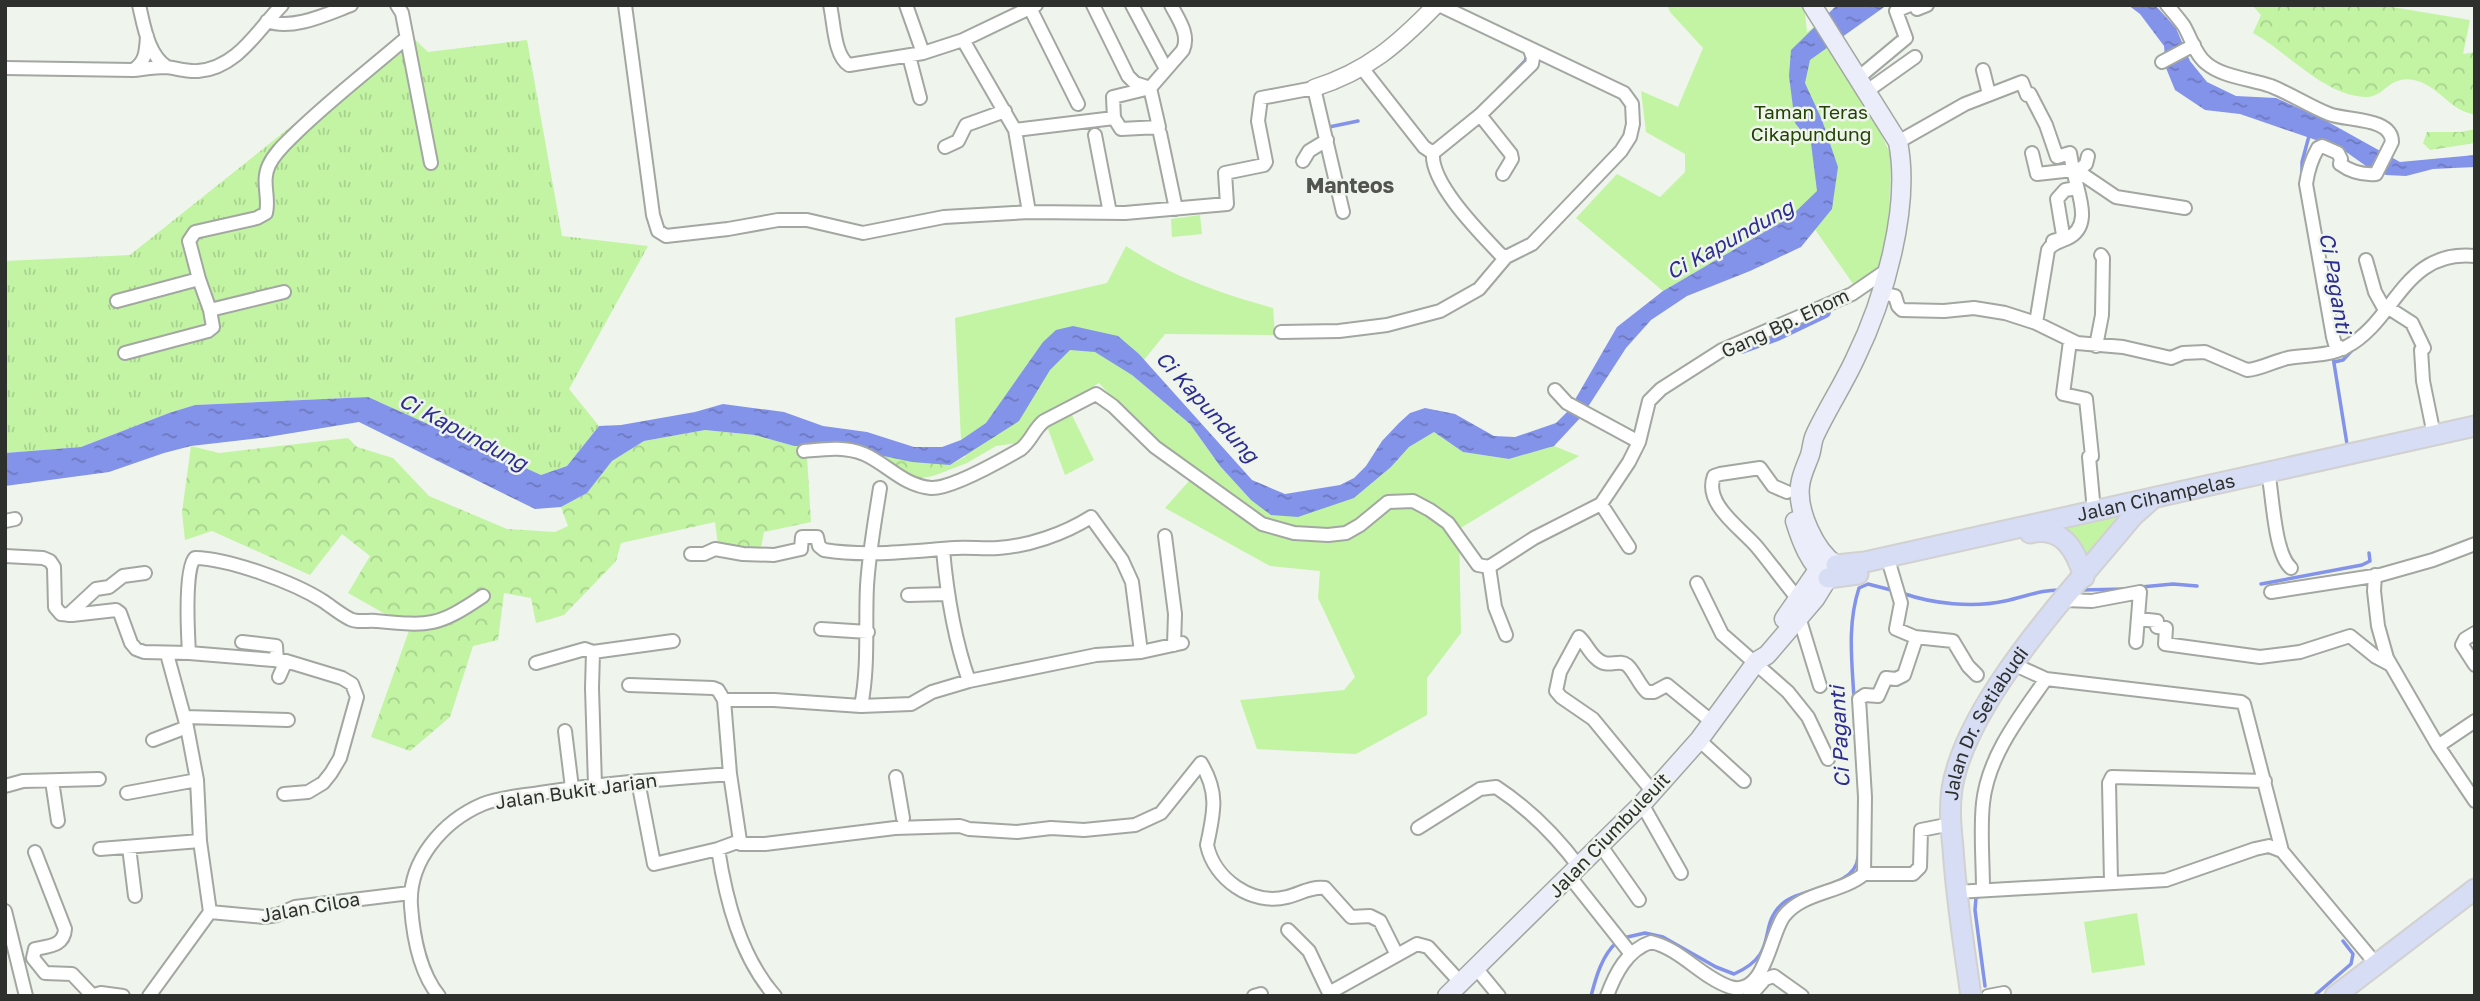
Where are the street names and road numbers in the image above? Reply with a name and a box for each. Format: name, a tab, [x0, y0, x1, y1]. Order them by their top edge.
street label: Gang Bp. Ehom	[1717, 283, 1852, 362]
street label: Jalan Cihampelas	[2074, 468, 2237, 525]
street label: Jalan Dr. Setiabudi	[1939, 642, 2032, 801]
street label: Jalan Ciumbuleuit	[1543, 767, 1674, 902]
street label: Jalan Bukit Jarian	[494, 768, 658, 813]
street label: Jalan Ciloa	[258, 886, 361, 927]

